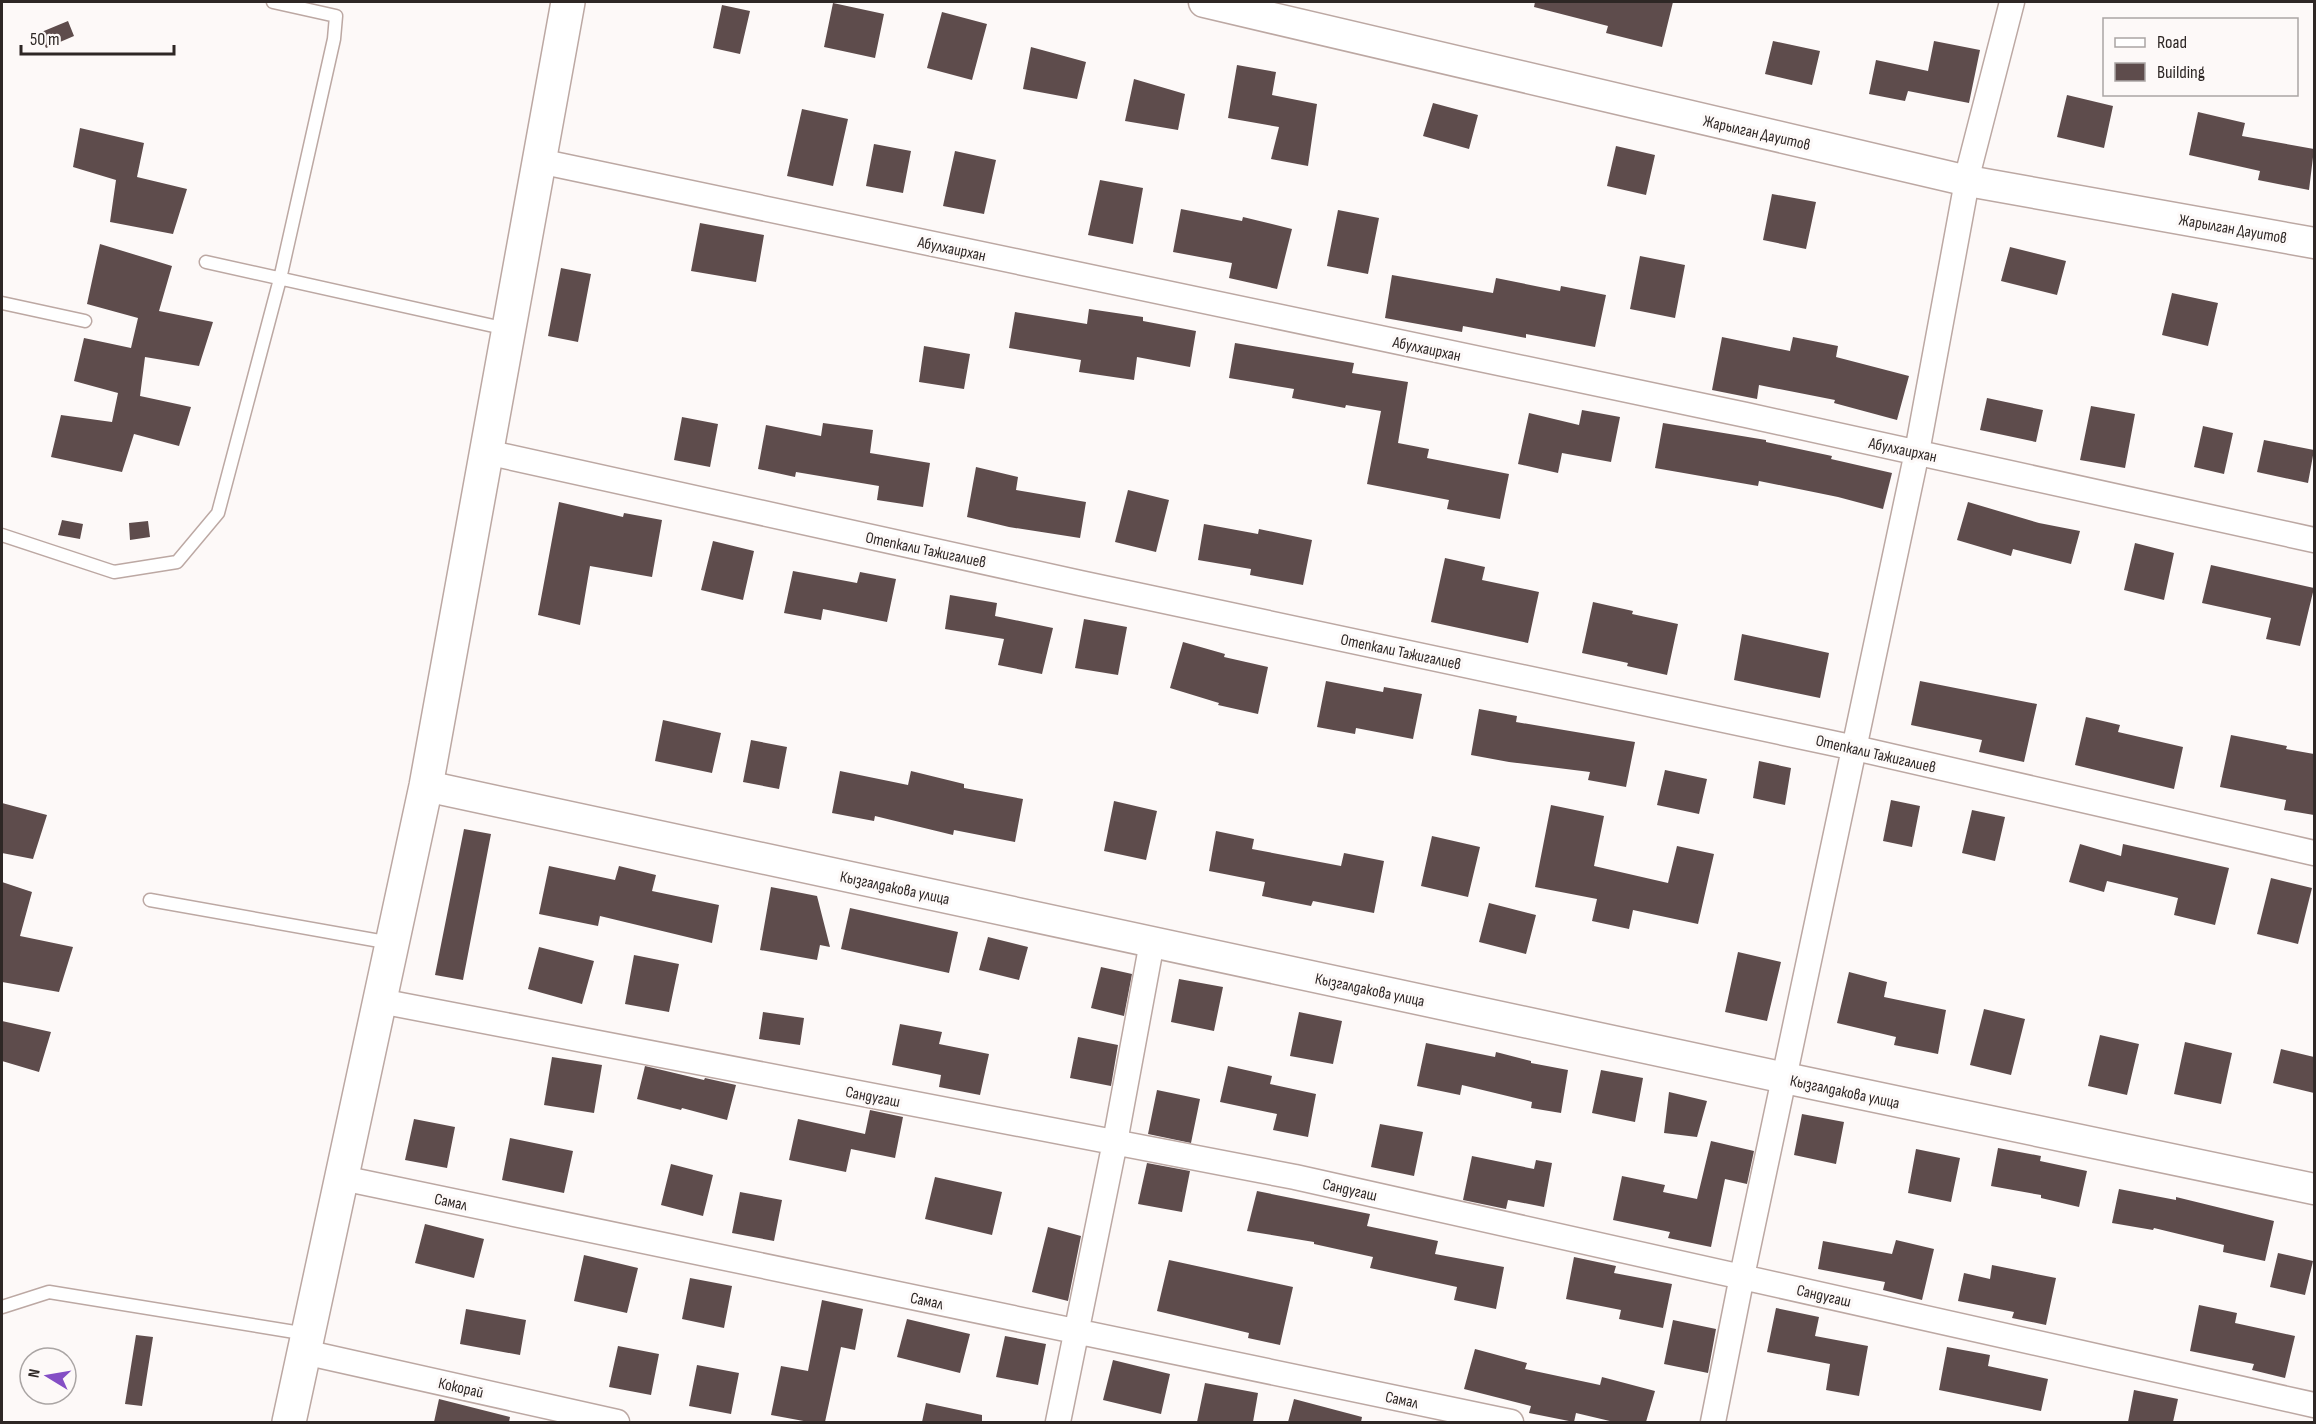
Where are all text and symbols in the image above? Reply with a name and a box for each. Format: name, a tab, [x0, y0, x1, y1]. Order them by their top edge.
scale bar	[21, 18, 174, 56]
legend	[2103, 18, 2298, 96]
text: 50 m	[30, 29, 60, 50]
text: Road	[2157, 32, 2187, 53]
text: Building	[2157, 62, 2205, 83]
street label: Жарылган Дауитов	[1701, 112, 1812, 155]
street label: Жарылган Дауитов	[2177, 211, 2288, 248]
street label: Абулхаирхан	[915, 233, 987, 266]
street label: Абулхаирхан	[1390, 333, 1462, 366]
street label: Абулхаирхан	[1866, 434, 1938, 467]
street label: Отепкали Тажигалиев	[864, 528, 988, 573]
street label: Отепкали Тажигалиев	[1339, 630, 1463, 675]
street label: Отепкали Тажигалиев	[1814, 731, 1938, 778]
street label: Кызгалдакова улица	[838, 868, 951, 909]
street label: Кызгалдакова улица	[1313, 970, 1426, 1011]
street label: Кызгалдакова улица	[1788, 1072, 1901, 1113]
street label: Сандугаш	[844, 1083, 902, 1112]
street label: Сандугаш	[1321, 1175, 1379, 1206]
street label: Самал	[432, 1190, 469, 1215]
street label: Сандугаш	[1795, 1281, 1853, 1312]
street label: Самал	[908, 1289, 945, 1314]
north arrow	[18, 1346, 78, 1406]
text: N	[25, 1367, 45, 1379]
street label: Кокорай	[436, 1374, 485, 1403]
street label: Самал	[1383, 1388, 1420, 1413]

